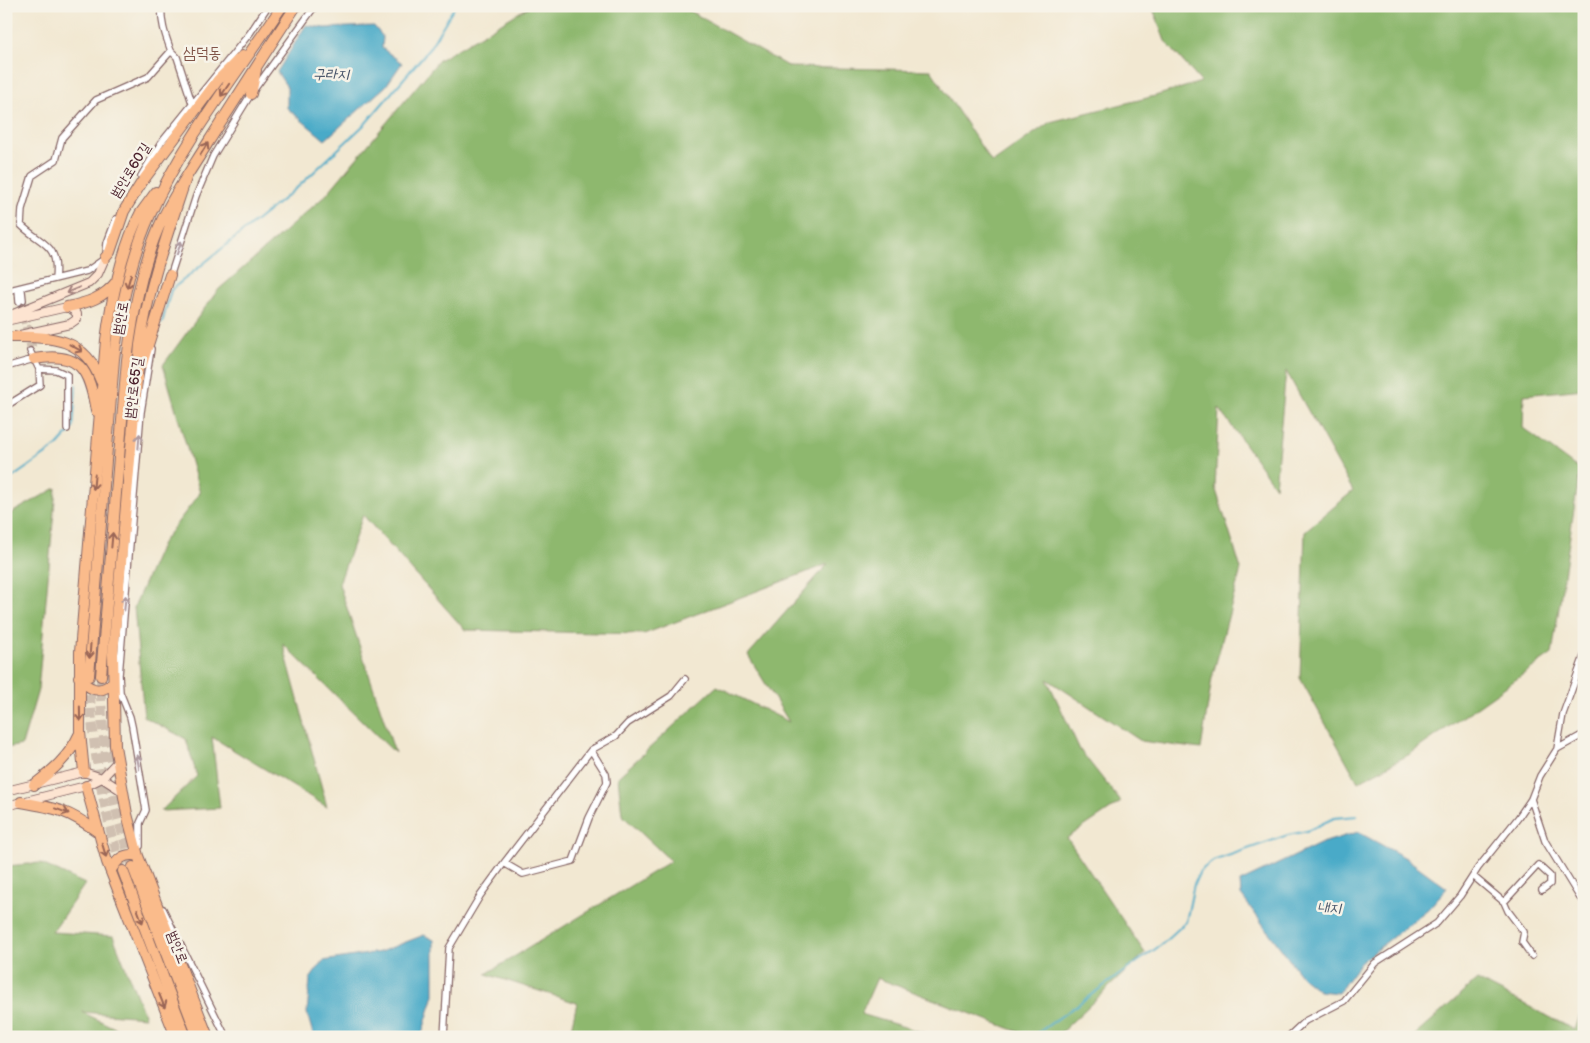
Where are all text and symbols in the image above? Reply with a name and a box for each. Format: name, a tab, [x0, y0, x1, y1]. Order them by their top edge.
district label: 삼덕동	[183, 44, 221, 63]
water label: 구라지	[313, 65, 351, 84]
one-way arrow	[220, 83, 230, 97]
street label: 범안로60길	[107, 139, 154, 201]
one-way arrow	[199, 143, 209, 157]
one-way arrow	[175, 241, 184, 256]
one-way arrow	[123, 272, 133, 288]
one-way arrow	[65, 287, 80, 296]
street label: 범안로	[109, 300, 132, 336]
one-way arrow	[68, 343, 83, 353]
street label: 범안로65길	[121, 356, 146, 420]
one-way arrow	[134, 433, 143, 449]
one-way arrow	[89, 474, 99, 490]
one-way arrow	[107, 532, 117, 548]
one-way arrow	[121, 595, 130, 611]
one-way arrow	[85, 642, 95, 658]
one-way arrow	[75, 706, 85, 722]
one-way arrow	[133, 754, 143, 770]
one-way arrow	[54, 806, 70, 816]
one-way arrow	[99, 841, 109, 857]
water label: 내지	[1317, 899, 1343, 918]
one-way arrow	[136, 908, 145, 924]
street label: 범안로	[164, 928, 192, 966]
one-way arrow	[158, 994, 167, 1009]

